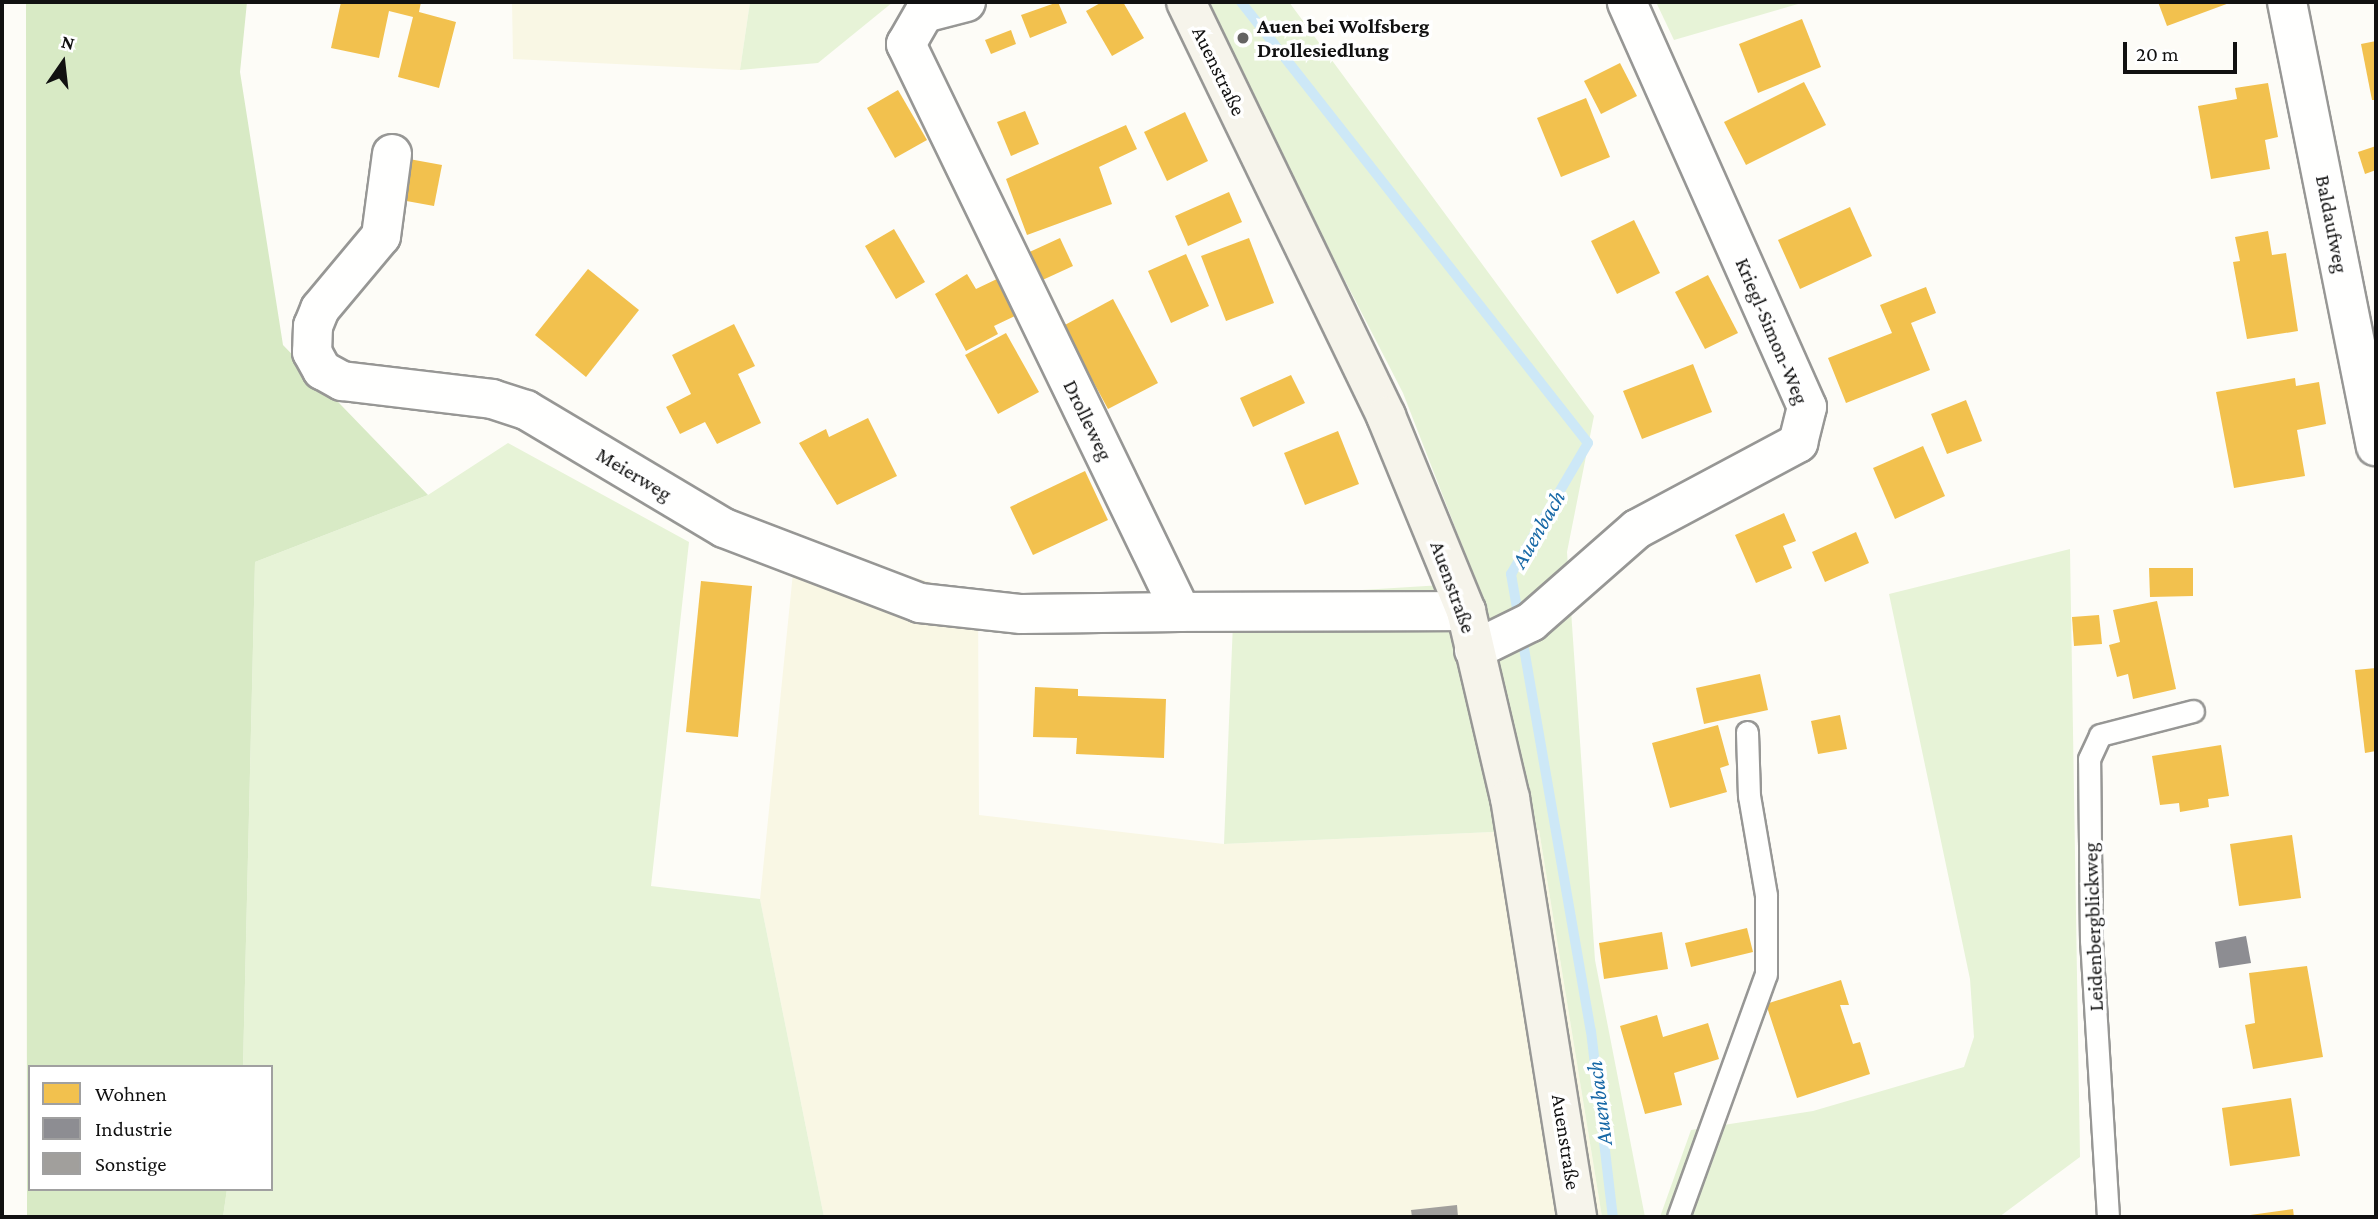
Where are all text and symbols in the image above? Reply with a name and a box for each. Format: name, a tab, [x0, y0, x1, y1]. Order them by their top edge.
place label: Auen bei Wolfsberg Drollesiedlung	[1257, 13, 1429, 63]
street label: Auenstraße	[1187, 22, 1251, 120]
north arrow	[28, 28, 98, 98]
scale bar	[2126, 28, 2240, 72]
text: N	[59, 30, 77, 54]
marker: Auen bei Wolfsberg Drollesiedlung	[1235, 30, 1251, 46]
text: 20 m	[2136, 42, 2179, 66]
street label: Baldaufweg	[2310, 173, 2354, 275]
street label: Kriegl-Simon-Weg	[1730, 254, 1814, 408]
street label: Drolleweg	[1058, 376, 1118, 464]
street label: Meierweg	[592, 442, 676, 506]
water label: Auenbach	[1505, 485, 1571, 573]
street label: Auenstraße	[1425, 537, 1481, 637]
street label: Leidenbergblickweg	[2077, 842, 2109, 1012]
water label: Auenbach	[1580, 1059, 1618, 1147]
legend	[28, 1065, 273, 1191]
text: Wohnen	[95, 1082, 167, 1106]
street label: Auenstraße	[1546, 1092, 1586, 1192]
text: Industrie	[95, 1117, 172, 1141]
text: Sonstige	[95, 1152, 167, 1176]

